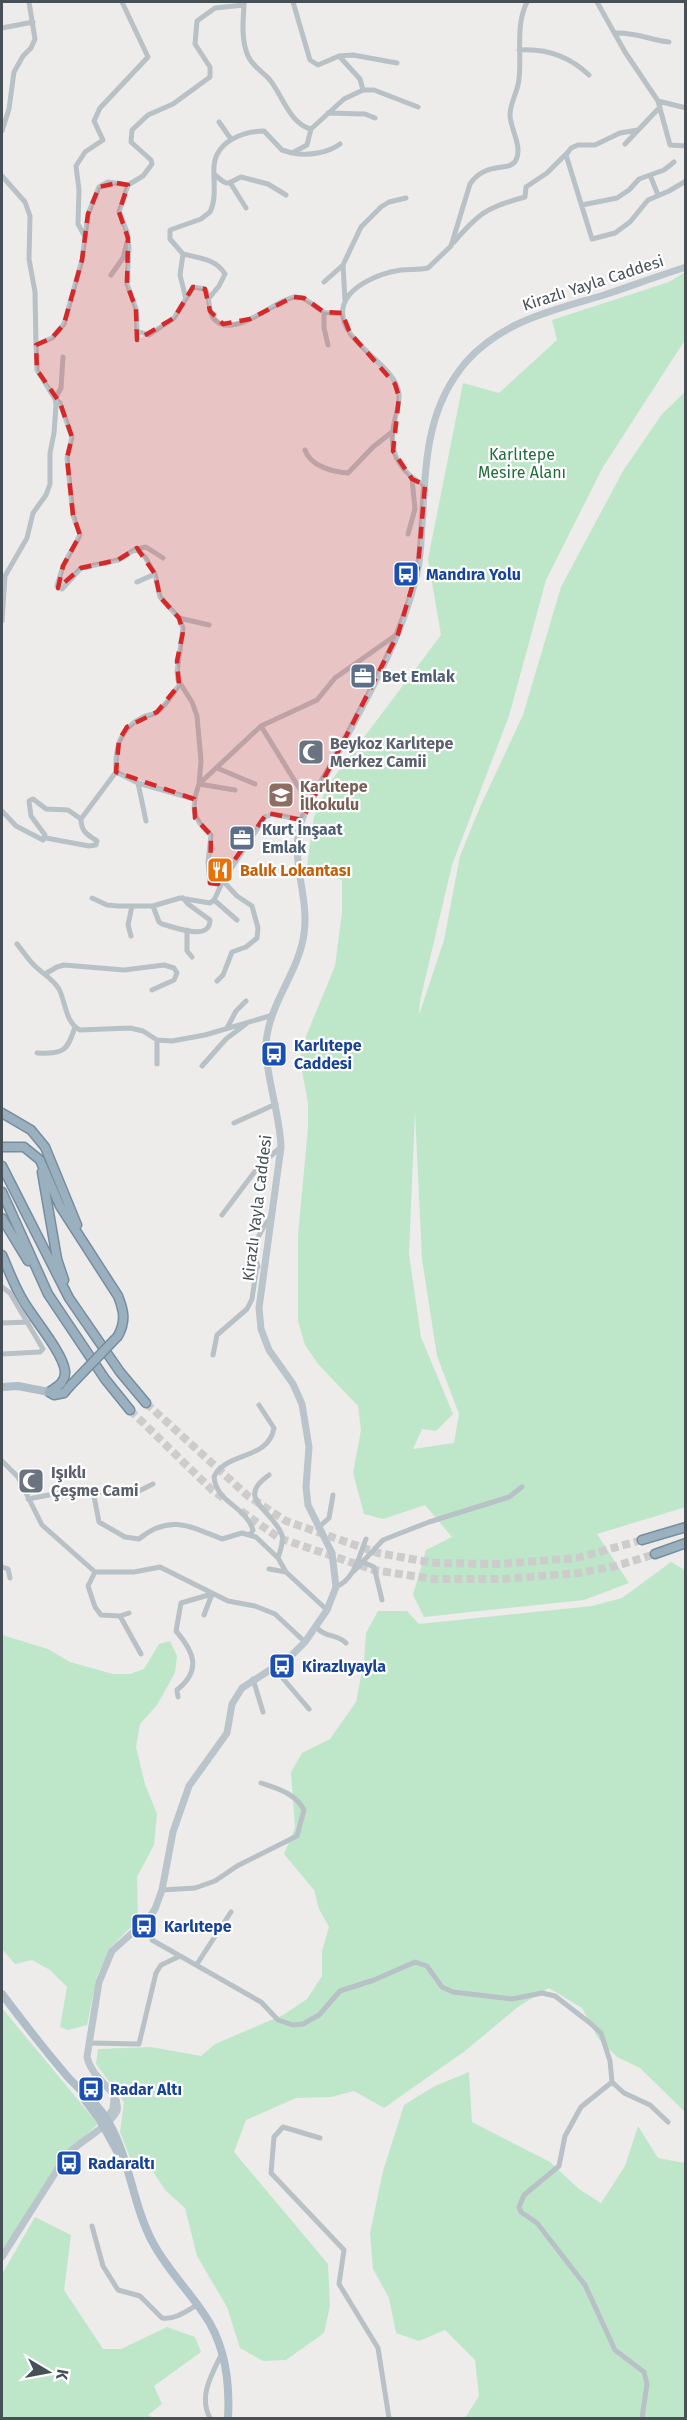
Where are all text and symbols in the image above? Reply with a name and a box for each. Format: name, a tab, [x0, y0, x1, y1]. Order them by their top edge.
street label: Kirazlı Yayla Caddesi	[520, 251, 666, 315]
park label: Karlıtepe Mesire Alanı	[478, 445, 566, 482]
bus stop icon: Mandıra Yolu	[391, 559, 421, 589]
place label: Mandıra Yolu	[426, 565, 521, 584]
office icon: Bet Emlak	[348, 661, 378, 691]
place label: Bet Emlak	[382, 667, 455, 686]
place label: Beykoz Karlıtepe Merkez Camii	[330, 734, 454, 771]
mosque icon: Beykoz Karlıtepe Merkez Camii	[296, 737, 326, 767]
place label: Karlıtepe İlkokulu	[300, 777, 368, 814]
school or university icon: Karlıtepe İlkokulu	[266, 780, 296, 810]
place label: Kurt İnşaat Emlak	[262, 820, 343, 857]
office icon: Kurt İnşaat Emlak	[227, 823, 257, 853]
restaurant icon: Balık Lokantası	[205, 855, 235, 885]
place label: Balık Lokantası	[240, 861, 351, 880]
place label: Karlıtepe Caddesi	[294, 1036, 362, 1073]
bus stop icon: Karlıtepe Caddesi	[259, 1039, 289, 1069]
street label: Kirazlı Yayla Caddesi	[239, 1134, 275, 1282]
place label: Işıklı Çeşme Cami	[51, 1463, 138, 1502]
mosque icon: Işıklı Çeşme Cami	[16, 1466, 46, 1496]
bus stop icon: Kirazlıyayla	[267, 1651, 297, 1681]
place label: Kirazlıyayla	[302, 1657, 386, 1676]
bus stop icon: Karlıtepe	[129, 1911, 159, 1941]
place label: Karlıtepe	[164, 1917, 232, 1936]
bus stop icon: Radar Altı	[76, 2074, 106, 2104]
place label: Radar Altı	[110, 2080, 182, 2099]
bus stop icon: Radaraltı	[54, 2148, 84, 2178]
place label: Radaraltı	[88, 2154, 155, 2173]
north arrow	[18, 2342, 78, 2402]
text: K	[52, 2368, 73, 2382]

